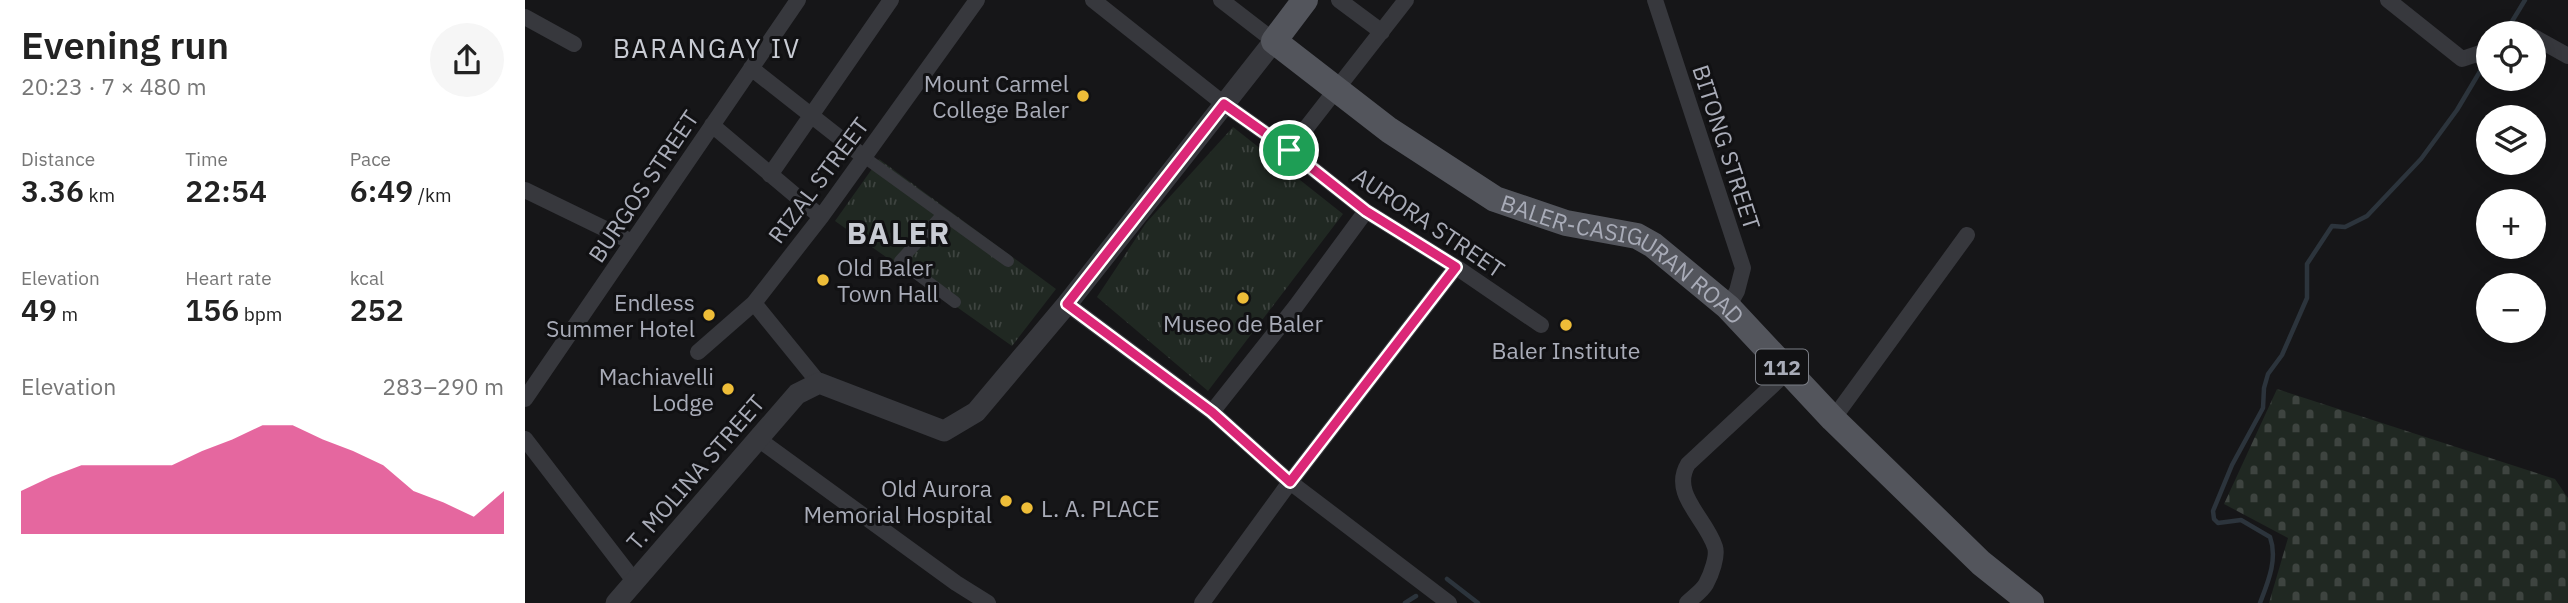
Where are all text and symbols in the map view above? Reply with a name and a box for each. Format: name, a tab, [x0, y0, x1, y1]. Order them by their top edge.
text: Evening run	[21, 20, 229, 69]
map controls	[2476, 21, 2546, 343]
button: locate	[2476, 21, 2546, 91]
button: share	[430, 23, 504, 97]
district label: BARANGAY IV	[613, 31, 801, 65]
street label: BITONG STREET	[1686, 61, 1768, 233]
place label: Mount Carmel College Baler	[924, 68, 1070, 124]
text: 20:23 · 7 × 480 m	[21, 71, 207, 101]
marker: Mount Carmel College Baler	[1075, 88, 1091, 104]
street label: BURGOS STREET	[581, 104, 705, 268]
button: layers	[2476, 105, 2546, 175]
street label: RIZAL STREET	[761, 111, 875, 249]
pin	[1259, 120, 1319, 180]
icon: arrive	[1270, 131, 1308, 169]
text: Distance	[21, 147, 95, 171]
text: Time	[185, 147, 228, 171]
text: Pace	[350, 147, 391, 171]
street label: AURORA STREET	[1347, 160, 1511, 284]
text: 3.36	[21, 171, 84, 210]
text: 22:54	[185, 171, 267, 210]
text: 6:49	[350, 171, 413, 210]
text: km	[84, 183, 115, 207]
text: /km	[413, 183, 452, 207]
street label: BALER-CASIGURAN ROAD	[1497, 187, 1751, 330]
button: +	[2476, 189, 2546, 259]
district label: BALER	[847, 213, 951, 252]
place label: Old Baler Town Hall	[837, 252, 939, 308]
text: Elevation	[21, 266, 100, 290]
text: Heart rate	[185, 266, 272, 290]
text: kcal	[350, 266, 384, 290]
marker: Old Baler Town Hall	[815, 272, 831, 288]
button: −	[2476, 273, 2546, 343]
place label: Endless Summer Hotel	[546, 287, 695, 343]
text: 49	[21, 290, 57, 329]
text: 156	[185, 290, 239, 329]
text: 252	[350, 290, 404, 329]
marker: Museo de Baler	[1235, 290, 1251, 306]
text: m	[57, 302, 78, 326]
text: bpm	[239, 302, 282, 326]
marker: Endless Summer Hotel	[701, 307, 717, 323]
place label: Museo de Baler	[1163, 308, 1324, 338]
marker: Baler Institute	[1558, 317, 1574, 333]
place label: Baler Institute	[1492, 335, 1640, 365]
road number: 112	[1756, 350, 1808, 384]
place label: Machiavelli Lodge	[599, 361, 714, 417]
text: Elevation	[21, 371, 116, 401]
text: 283–290 m	[382, 371, 504, 401]
marker: Machiavelli Lodge	[720, 381, 736, 397]
street label: T. MOLINA STREET	[619, 388, 771, 556]
place label: Old Aurora Memorial Hospital	[804, 473, 992, 529]
marker: Old Aurora Memorial Hospital	[998, 493, 1014, 509]
place label: L. A. PLACE	[1041, 493, 1160, 523]
marker: L. A. PLACE	[1019, 500, 1035, 516]

